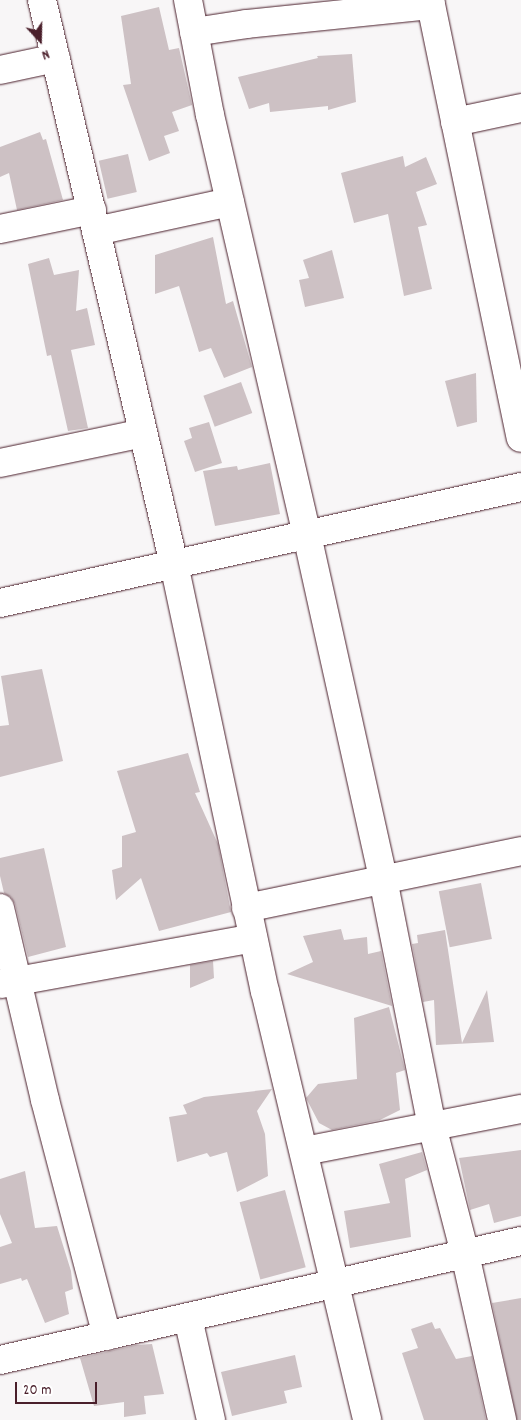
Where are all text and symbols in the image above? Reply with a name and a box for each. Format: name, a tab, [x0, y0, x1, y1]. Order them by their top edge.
north arrow	[15, 15, 65, 65]
text: N	[39, 43, 52, 65]
scale bar	[18, 1372, 100, 1404]
text: 20 m	[23, 1380, 51, 1402]

